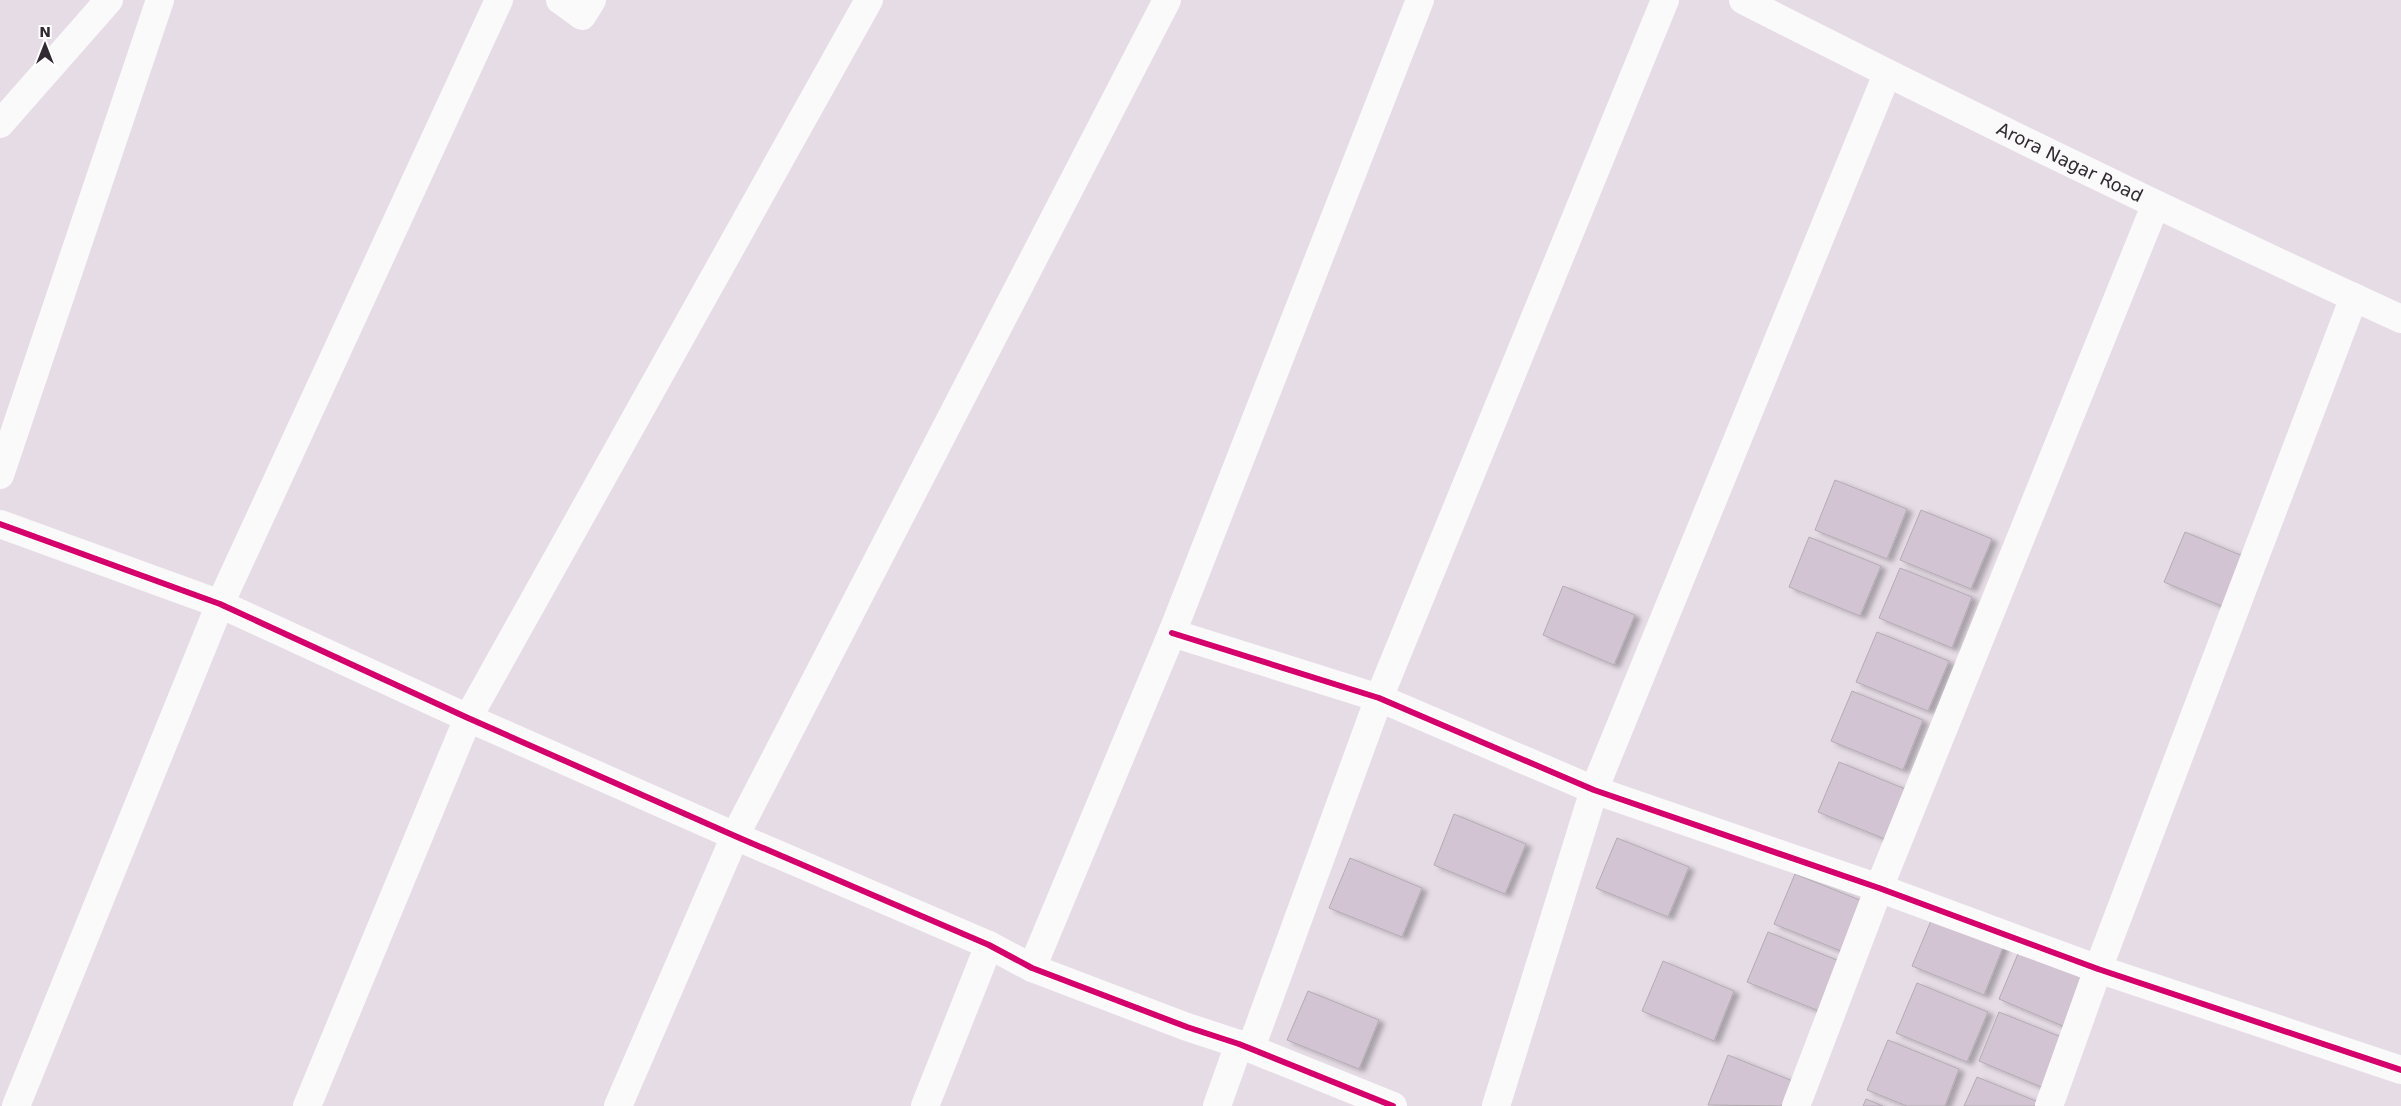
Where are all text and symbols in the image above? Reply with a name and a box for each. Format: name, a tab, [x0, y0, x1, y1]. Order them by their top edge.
north arrow	[20, 20, 70, 70]
text: N	[39, 24, 51, 40]
street label: Arora Nagar Road	[1993, 118, 2146, 206]

